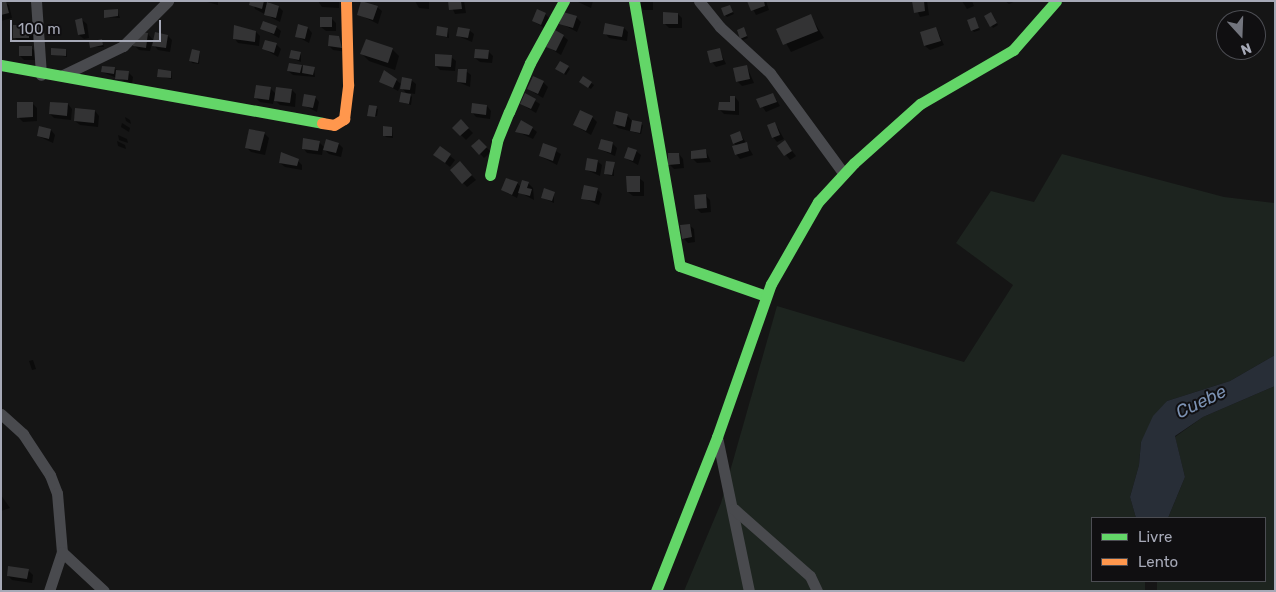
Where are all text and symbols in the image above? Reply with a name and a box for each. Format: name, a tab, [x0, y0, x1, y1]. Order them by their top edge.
scale bar	[12, 10, 164, 42]
north arrow	[1216, 10, 1266, 60]
text: 100 m	[18, 20, 60, 38]
text: N	[1238, 39, 1254, 58]
water label: Cuebe	[1172, 381, 1230, 423]
legend	[1091, 517, 1266, 582]
text: Livre	[1138, 528, 1172, 546]
text: Lento	[1138, 553, 1178, 571]

